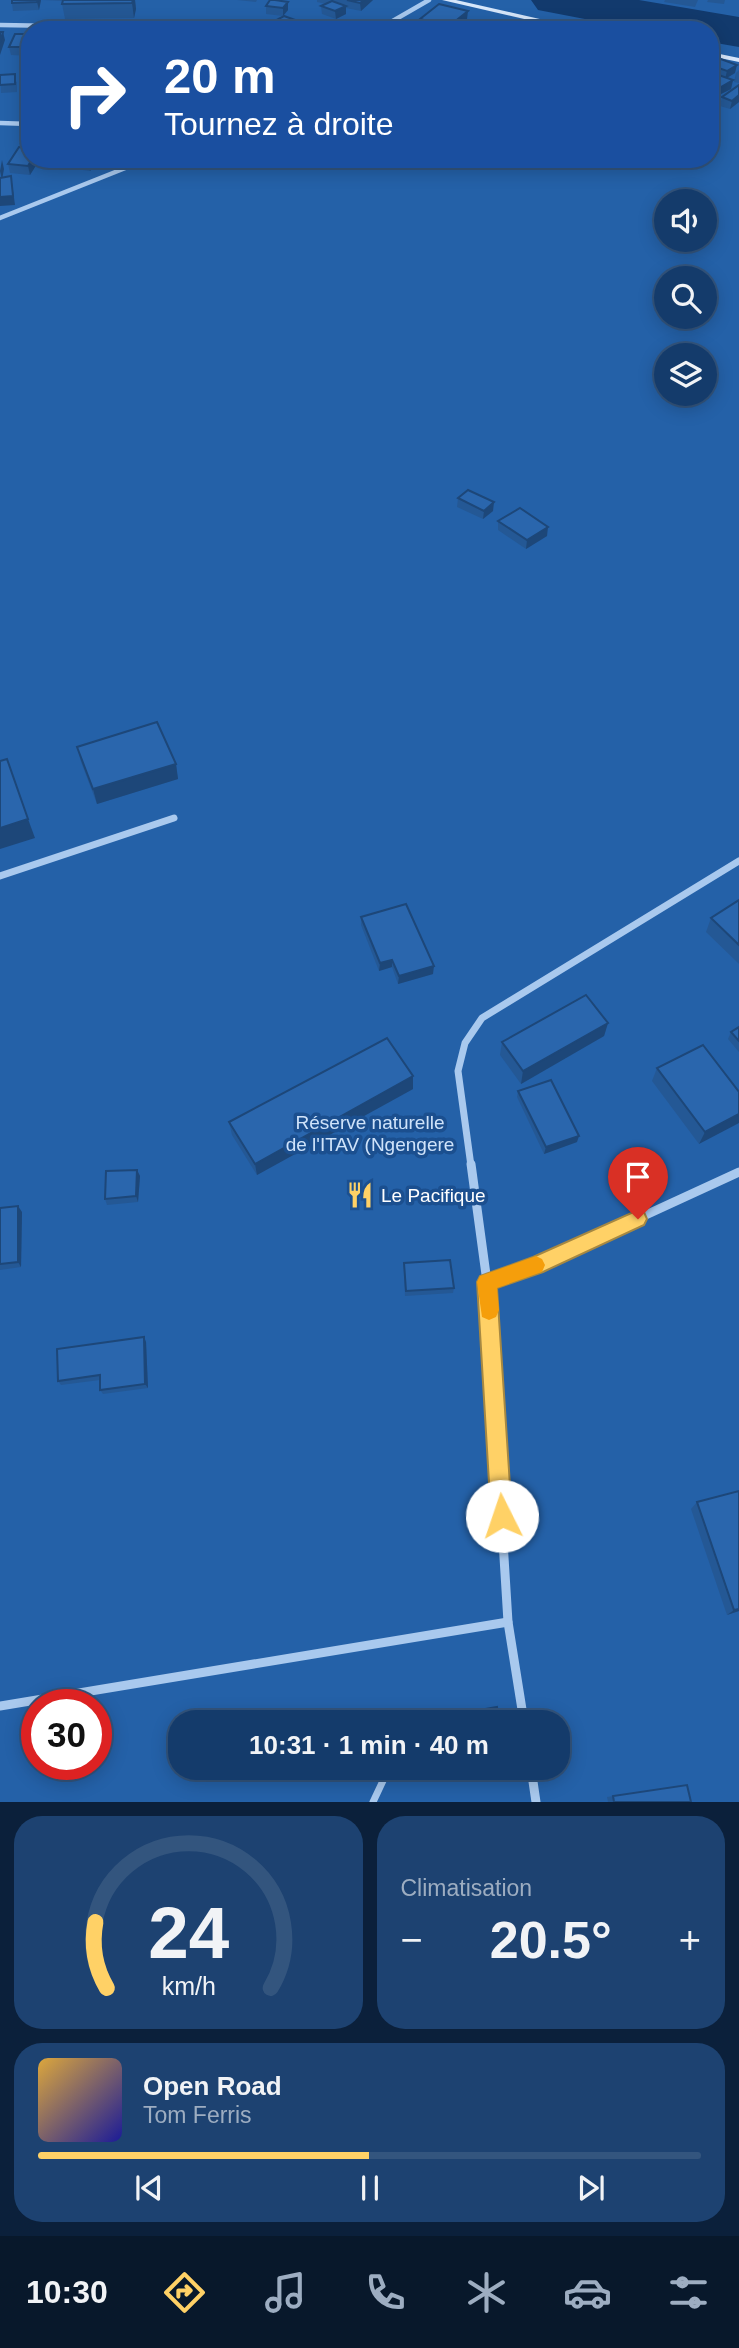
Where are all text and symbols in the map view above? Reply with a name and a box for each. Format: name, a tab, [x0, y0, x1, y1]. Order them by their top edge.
icon: right	[49, 49, 140, 140]
text: 20 m	[164, 49, 276, 103]
text: Tournez à droite	[164, 106, 393, 142]
map controls	[654, 189, 717, 406]
button: sound	[654, 189, 717, 252]
button: search	[654, 266, 717, 329]
button: layers	[654, 343, 717, 406]
park label: Réserve naturelle de l'ITAV (Ngengere	[286, 1112, 454, 1155]
pin	[608, 1147, 668, 1219]
icon: arrive	[619, 1158, 657, 1196]
restaurant icon: Le Pacifique	[345, 1180, 375, 1210]
place label: Le Pacifique	[381, 1185, 486, 1206]
position arrow	[465, 1479, 539, 1553]
speed limit sign: 30	[21, 1689, 112, 1780]
text: 10:31 · 1 min · 40 m	[249, 1730, 489, 1760]
text: Climatisation	[401, 1875, 532, 1901]
text: 24	[148, 1893, 229, 1974]
text: 20.5°	[490, 1911, 612, 1969]
text: −	[401, 1919, 423, 1961]
text: +	[679, 1919, 701, 1961]
text: km/h	[161, 1972, 215, 2000]
text: Open Road	[143, 2071, 282, 2101]
text: Tom Ferris	[143, 2102, 252, 2128]
icon: previous	[130, 2169, 168, 2207]
icon: pause	[351, 2169, 389, 2207]
icon: next	[572, 2169, 610, 2207]
icon: directions	[160, 2268, 209, 2317]
icon: music	[261, 2268, 310, 2317]
icon: phone	[361, 2268, 410, 2317]
icon: climate	[462, 2268, 511, 2317]
icon: car	[563, 2268, 612, 2317]
icon: filters	[664, 2268, 713, 2317]
text: 10:30	[26, 2274, 108, 2310]

